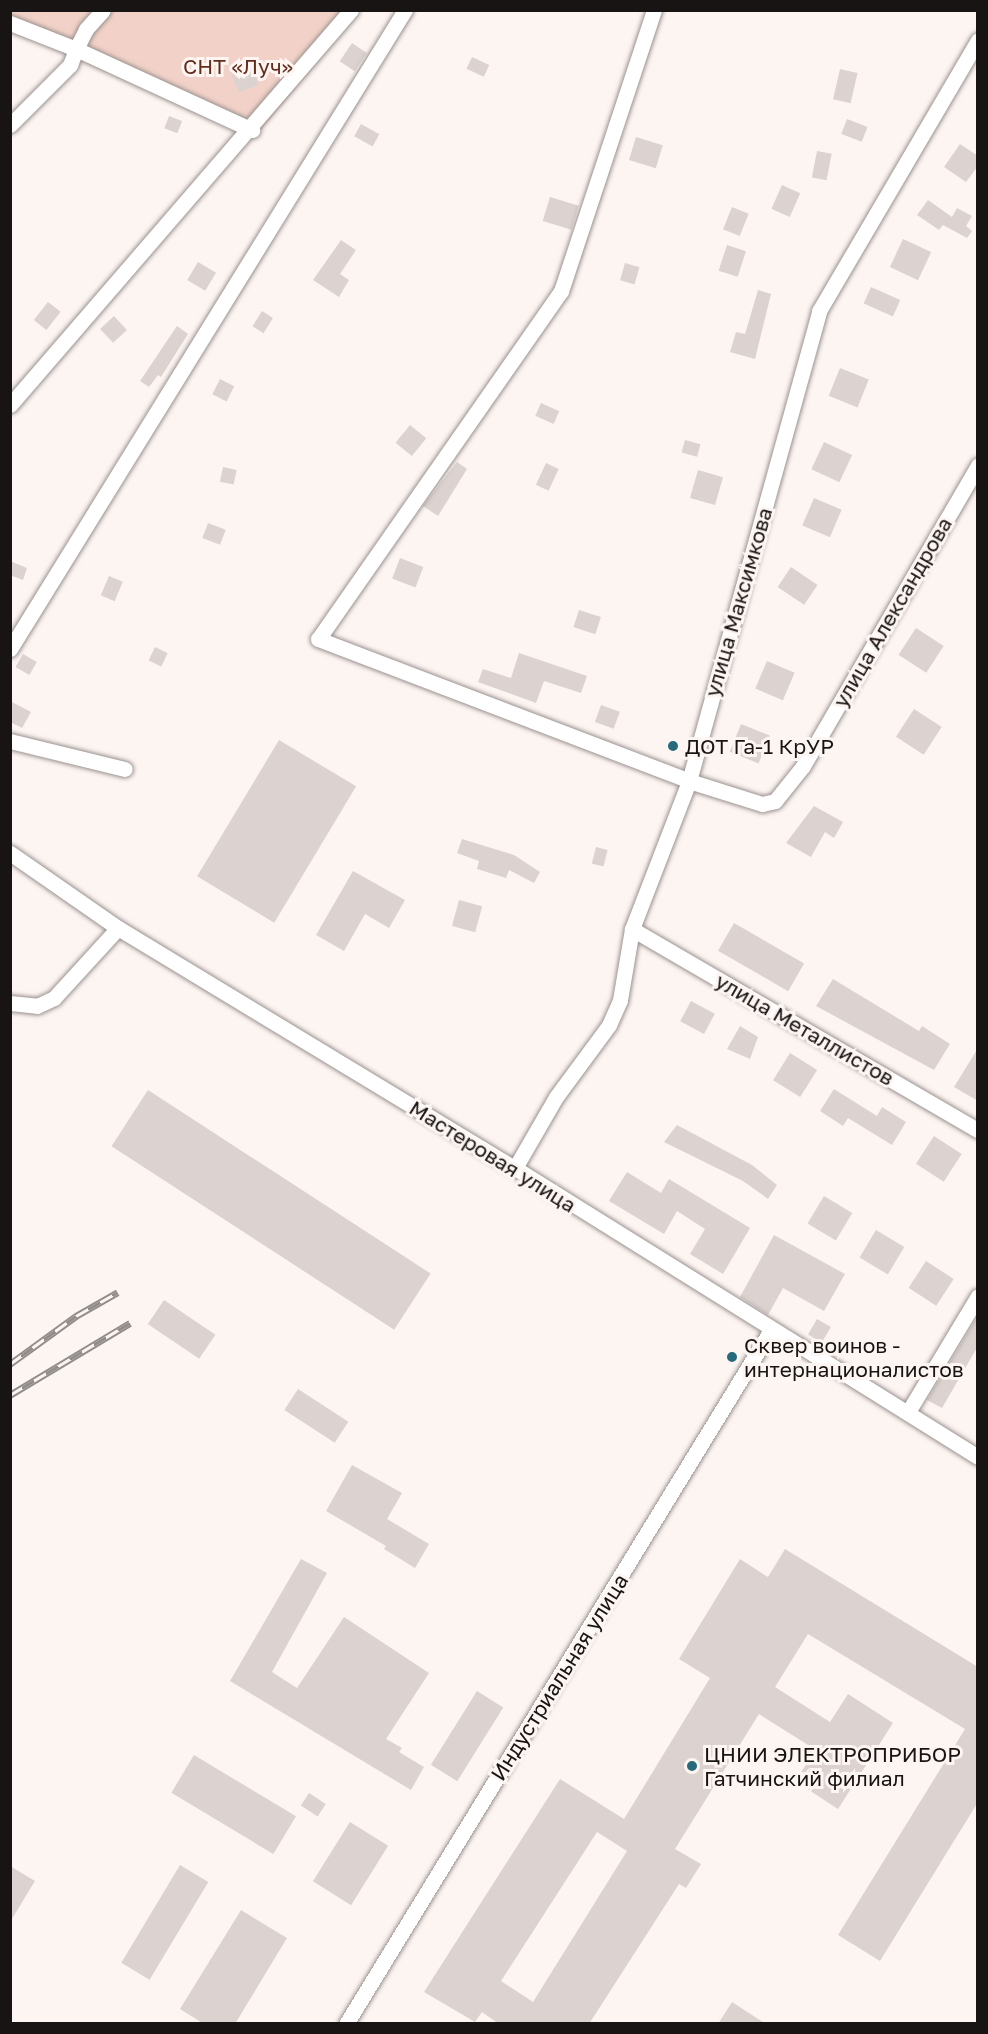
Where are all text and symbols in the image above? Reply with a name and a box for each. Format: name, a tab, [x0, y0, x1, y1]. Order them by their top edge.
park label: СНТ «Луч»	[183, 53, 293, 79]
street label: улица Максимкова	[699, 504, 777, 700]
street label: улица Александрова	[827, 512, 957, 712]
place label: ДОТ Га-1 КрУР	[685, 733, 834, 759]
marker: ДОТ Га-1 КрУР	[666, 739, 680, 753]
street label: улица Металлистов	[711, 968, 899, 1090]
street label: Мастеровая улица	[405, 1095, 581, 1217]
place label: Сквер воинов - интернационалистов	[744, 1332, 964, 1382]
marker: Сквер воинов - интернационалистов	[725, 1350, 739, 1364]
street label: Индустриальная улица	[485, 1569, 633, 1785]
place label: ЦНИИ ЭЛЕКТРОПРИБОР Гатчинский филиал	[704, 1741, 961, 1791]
marker: ЦНИИ ЭЛЕКТРОПРИБОР Гатчинский филиал	[685, 1759, 699, 1773]

